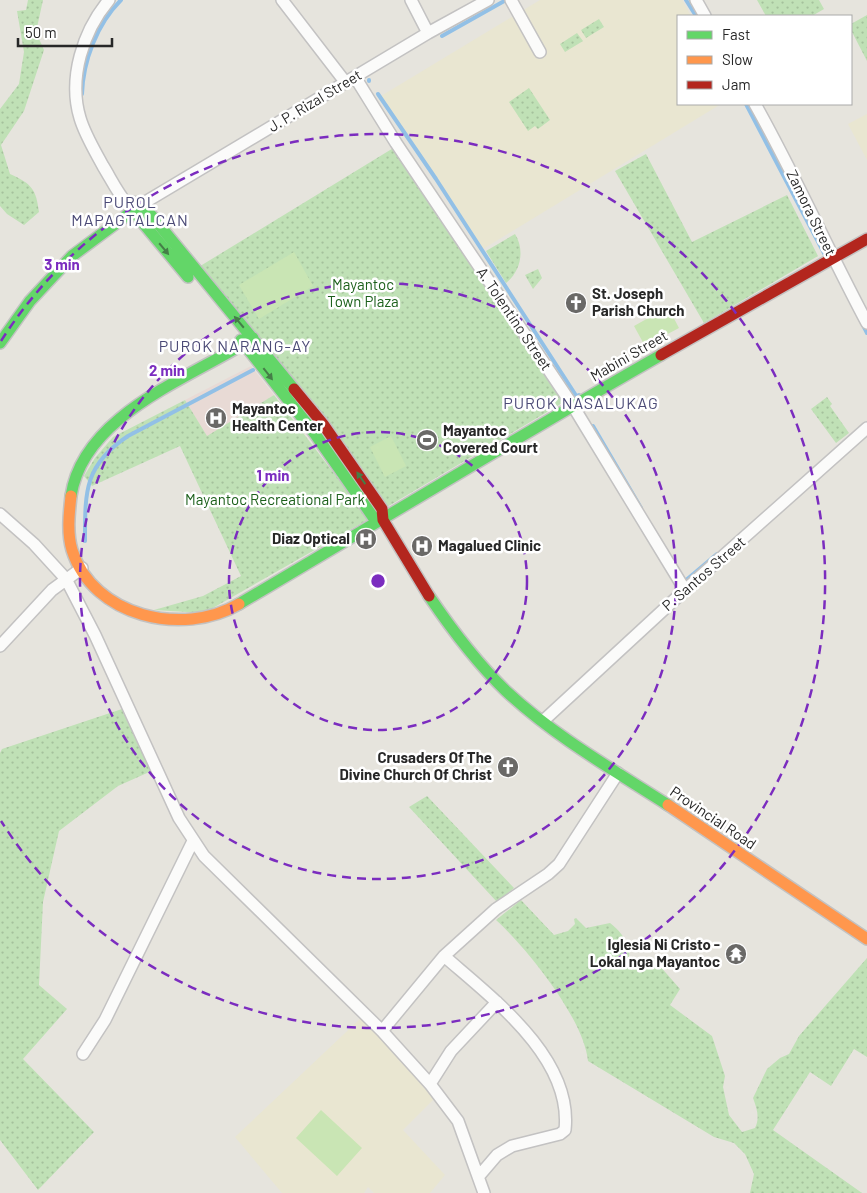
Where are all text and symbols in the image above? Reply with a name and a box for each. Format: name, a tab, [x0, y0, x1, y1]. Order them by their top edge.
scale bar	[18, 15, 111, 47]
legend	[677, 15, 852, 105]
text: 50 m	[25, 23, 57, 41]
text: Fast	[722, 25, 750, 43]
text: Slow	[722, 50, 753, 68]
street label: J. P. Rizal Street	[264, 65, 365, 135]
text: Jam	[722, 75, 751, 93]
street label: Zamora Street	[783, 167, 840, 258]
district label: PUROL MAPAGTALCAN	[71, 192, 189, 229]
one-way arrow	[159, 242, 170, 255]
text: 3 min	[44, 255, 80, 273]
street label: A. Tolentino Street	[474, 263, 556, 374]
park label: Mayantoc Town Plaza	[327, 275, 399, 310]
place label: St. Joseph Parish Church	[592, 284, 684, 319]
church icon: St. Joseph Parish Church	[564, 291, 588, 315]
one-way arrow	[234, 316, 245, 329]
street label: Mabini Street	[587, 326, 670, 384]
district label: PUROK NARANG-AY	[159, 336, 311, 355]
text: 2 min	[149, 361, 185, 379]
one-way arrow	[262, 367, 273, 380]
district label: PUROK NASALUKAG	[503, 393, 659, 412]
place label: Mayantoc Health Center	[232, 399, 323, 434]
hospital icon: Mayantoc Health Center	[204, 406, 228, 430]
place label: Mayantoc Covered Court	[443, 421, 538, 456]
sports icon: Mayantoc Covered Court	[415, 428, 439, 452]
text: 1 min	[257, 466, 289, 484]
one-way arrow	[356, 471, 366, 485]
park label: Mayantoc Recreational Park	[185, 490, 365, 508]
hospital icon: Diaz Optical	[354, 527, 378, 551]
place label: Diaz Optical	[272, 529, 350, 547]
street label: P. Santos Street	[658, 532, 749, 614]
hospital icon: Magalued Clinic	[410, 534, 434, 558]
place label: Magalued Clinic	[438, 536, 541, 554]
centre of rings	[369, 572, 387, 590]
place label: Crusaders Of The Divine Church Of Christ	[339, 748, 492, 783]
church icon: Crusaders Of The Divine Church Of Christ	[496, 755, 520, 779]
street label: Provincial Road	[667, 782, 760, 853]
place label: Iglesia Ni Cristo - Lokal nga Mayantoc	[590, 935, 720, 970]
temple icon: Iglesia Ni Cristo - Lokal nga Mayantoc	[724, 942, 748, 966]

